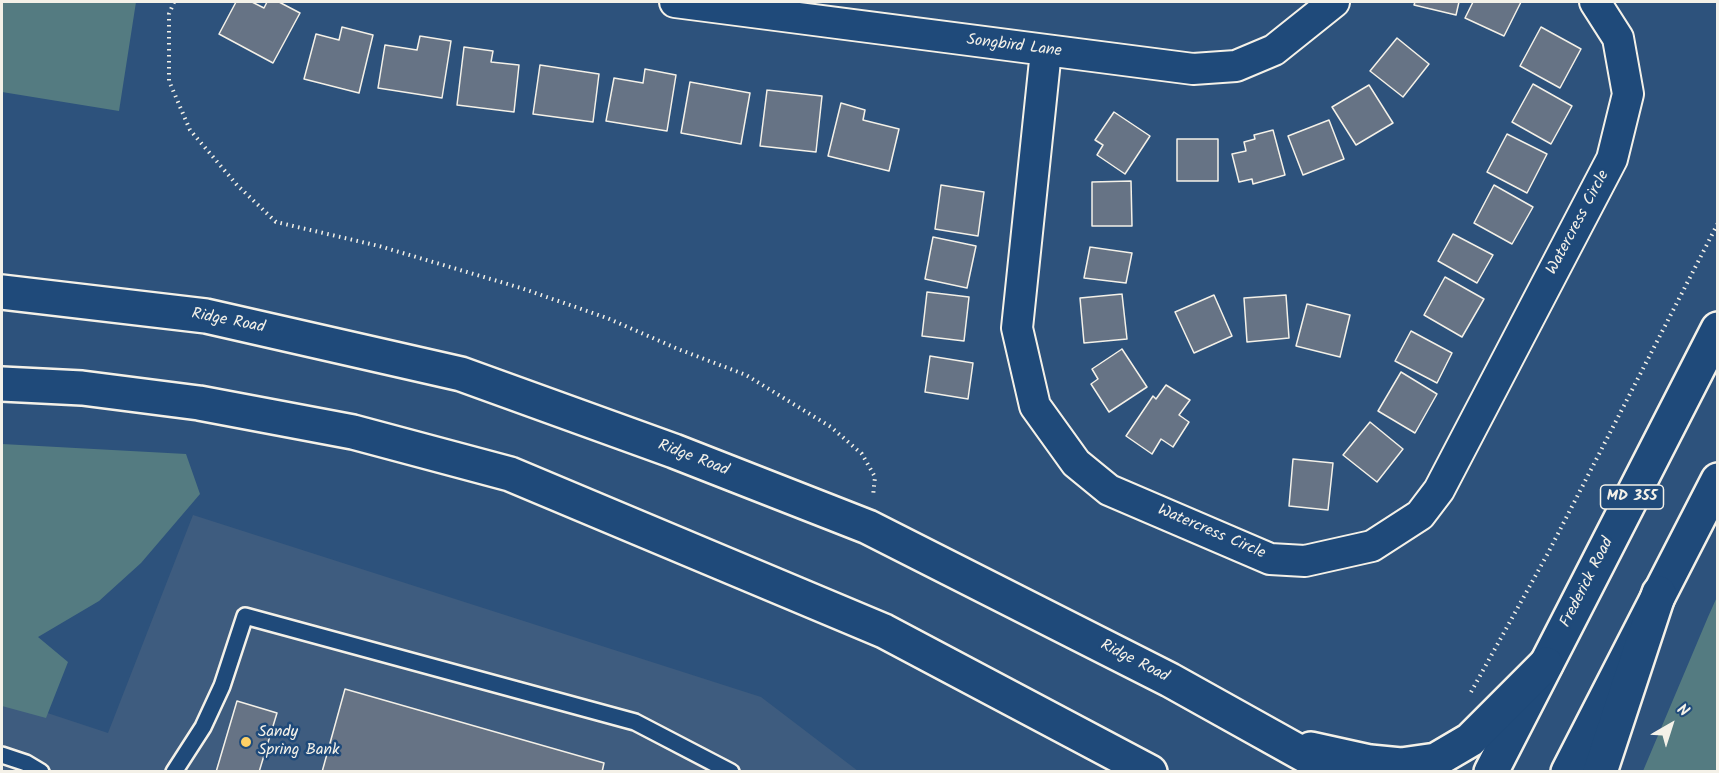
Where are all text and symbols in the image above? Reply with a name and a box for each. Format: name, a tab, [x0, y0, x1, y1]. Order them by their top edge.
street label: Songbird Lane	[965, 32, 1063, 62]
street label: Watercress Circle	[1543, 168, 1615, 278]
street label: Ridge Road	[190, 305, 266, 339]
street label: Ridge Road	[655, 437, 731, 481]
road number: MD 355	[1600, 485, 1664, 509]
street label: Watercress Circle	[1154, 502, 1268, 564]
street label: Frederick Road	[1557, 535, 1619, 631]
street label: Ridge Road	[1096, 637, 1172, 687]
north arrow	[1641, 695, 1701, 755]
text: N	[1671, 698, 1694, 724]
place label: Sandy Spring Bank	[258, 723, 340, 761]
marker: Sandy Spring Bank	[239, 735, 253, 749]

